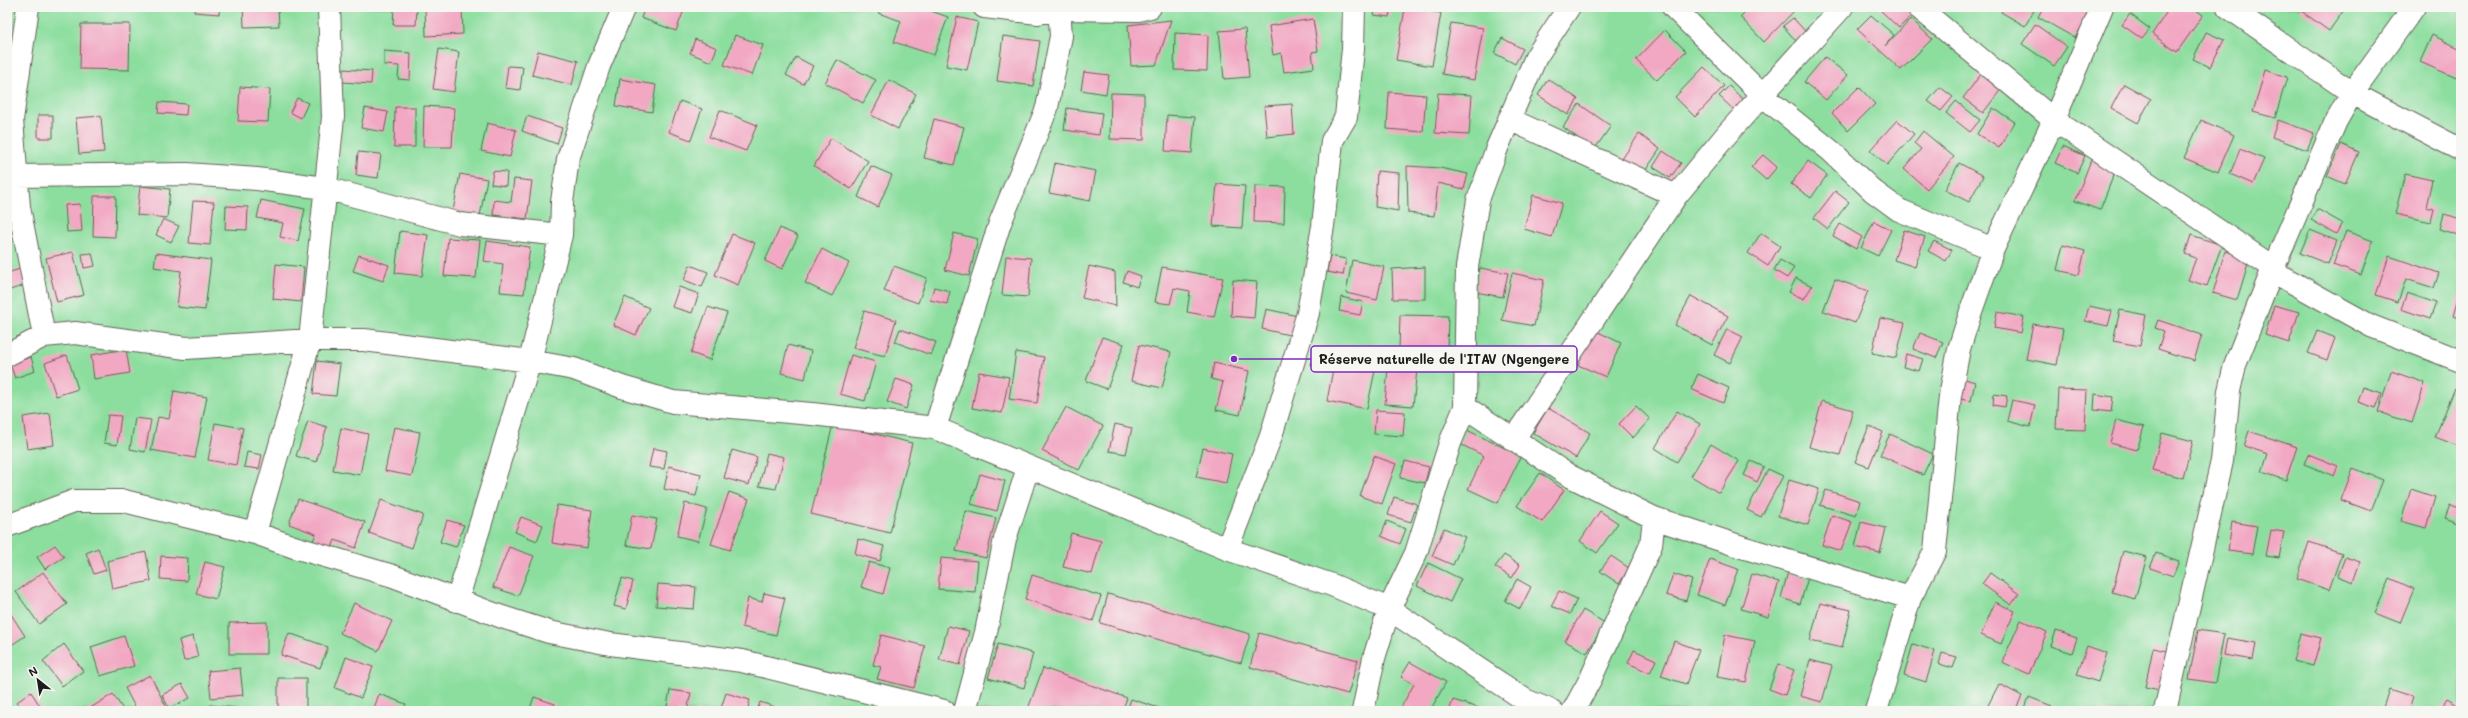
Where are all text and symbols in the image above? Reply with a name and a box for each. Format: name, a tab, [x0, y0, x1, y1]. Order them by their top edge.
callout: Réserve naturelle de l'ITAV (Ngengere	[1311, 346, 1577, 372]
text: Réserve naturelle de l'ITAV (Ngengere	[1319, 350, 1569, 367]
north arrow	[18, 660, 58, 700]
text: N	[25, 662, 40, 679]

